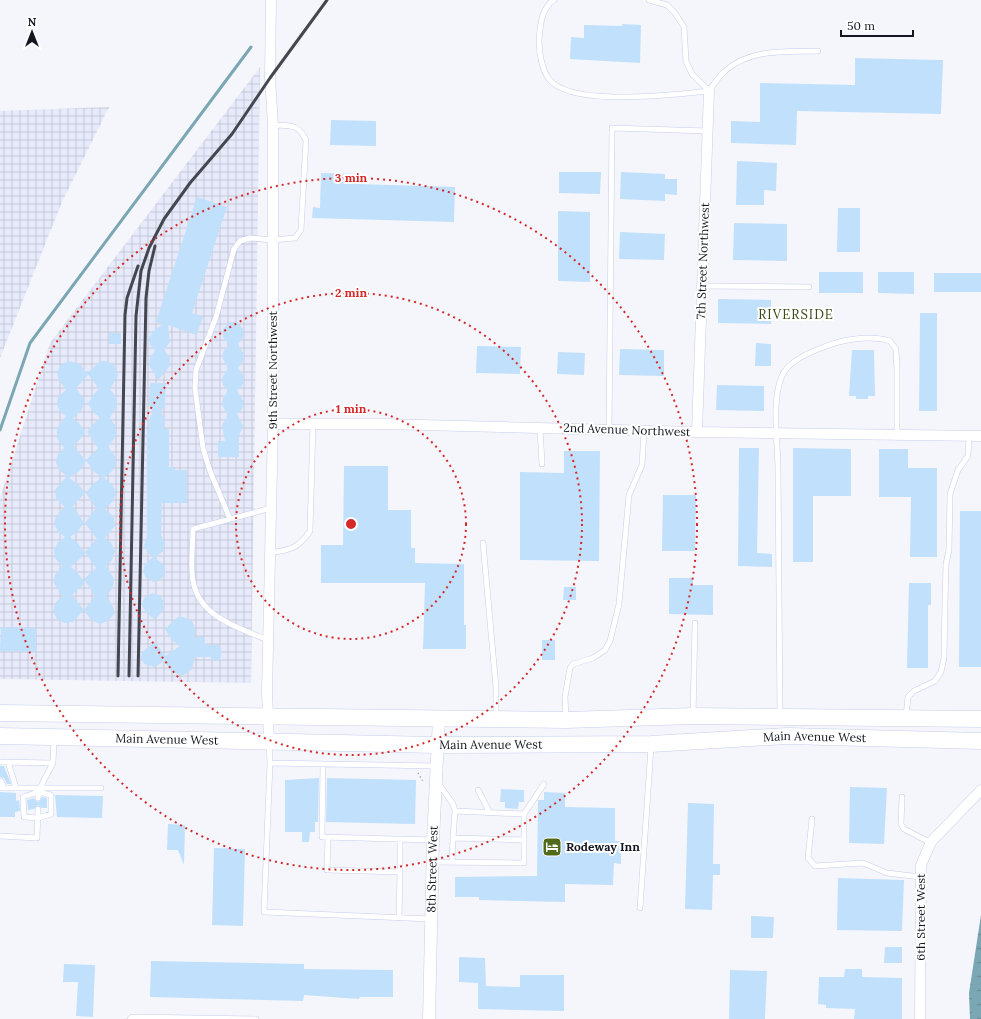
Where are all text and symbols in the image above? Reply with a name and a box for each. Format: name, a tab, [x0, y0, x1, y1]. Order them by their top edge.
north arrow	[12, 12, 52, 52]
scale bar	[841, 12, 913, 38]
text: N	[28, 15, 37, 29]
text: 50 m	[847, 18, 875, 33]
text: 3 min	[335, 170, 368, 185]
street label: 7th Street Northwest	[693, 202, 712, 320]
text: 2 min	[335, 285, 367, 300]
district label: RIVERSIDE	[758, 306, 834, 323]
street label: 9th Street Northwest	[265, 310, 280, 429]
text: 1 min	[336, 401, 367, 416]
street label: 2nd Avenue Northwest	[563, 420, 691, 439]
centre of rings	[344, 517, 358, 531]
street label: Main Avenue West	[763, 728, 867, 745]
street label: Main Avenue West	[115, 730, 219, 748]
street label: Main Avenue West	[439, 737, 543, 752]
street label: 8th Street West	[423, 825, 441, 913]
hotel icon: Rodeway Inn	[541, 836, 563, 858]
place label: Rodeway Inn	[566, 839, 640, 854]
street label: 6th Street West	[913, 873, 928, 961]

